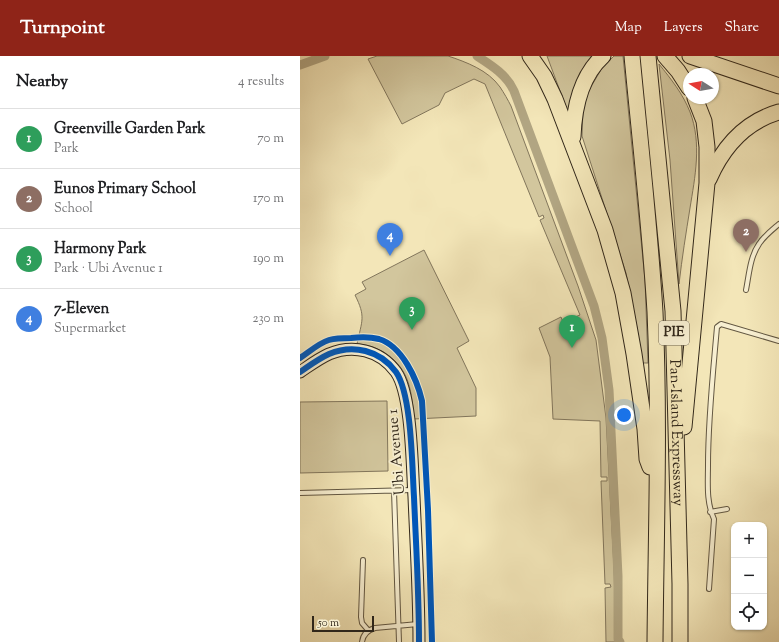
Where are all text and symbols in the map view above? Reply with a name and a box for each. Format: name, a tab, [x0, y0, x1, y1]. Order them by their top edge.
text: Turnpoint	[20, 15, 105, 42]
text: Map	[615, 18, 642, 38]
text: Layers	[664, 18, 702, 38]
text: Share	[724, 18, 759, 38]
north arrow	[683, 68, 719, 104]
text: Nearby	[16, 70, 68, 94]
text: 4 results	[238, 73, 284, 91]
text: Greenville Garden Park	[54, 119, 205, 140]
text: 1	[27, 130, 31, 148]
text: 70 m	[257, 130, 284, 148]
text: Park	[54, 140, 79, 158]
text: Eunos Primary School	[54, 179, 196, 200]
text: 2	[26, 190, 32, 208]
text: 170 m	[253, 190, 284, 208]
text: School	[54, 200, 93, 218]
pin: 2	[733, 219, 759, 252]
pin: 4	[377, 223, 403, 256]
text: Harmony Park	[54, 239, 146, 260]
text: 3	[26, 250, 32, 268]
text: 190 m	[253, 250, 284, 268]
text: Park · Ubi Avenue 1	[54, 260, 163, 278]
pin: 3	[399, 297, 425, 330]
text: 7-Eleven	[54, 299, 109, 320]
text: 4	[26, 310, 32, 328]
text: 230 m	[252, 310, 284, 328]
pin: 1	[559, 315, 585, 348]
text: Supermarket	[54, 320, 126, 338]
road number: PIE	[659, 321, 689, 345]
street label: Pan-Island Expressway	[664, 359, 689, 507]
your location	[614, 405, 634, 425]
street label: Ubi Avenue 1	[383, 408, 411, 496]
map controls	[731, 522, 767, 630]
button: +	[731, 522, 767, 558]
button: −	[731, 558, 767, 594]
button: locate	[731, 594, 767, 630]
scale bar	[312, 614, 374, 633]
text: 50 m	[318, 615, 339, 631]

